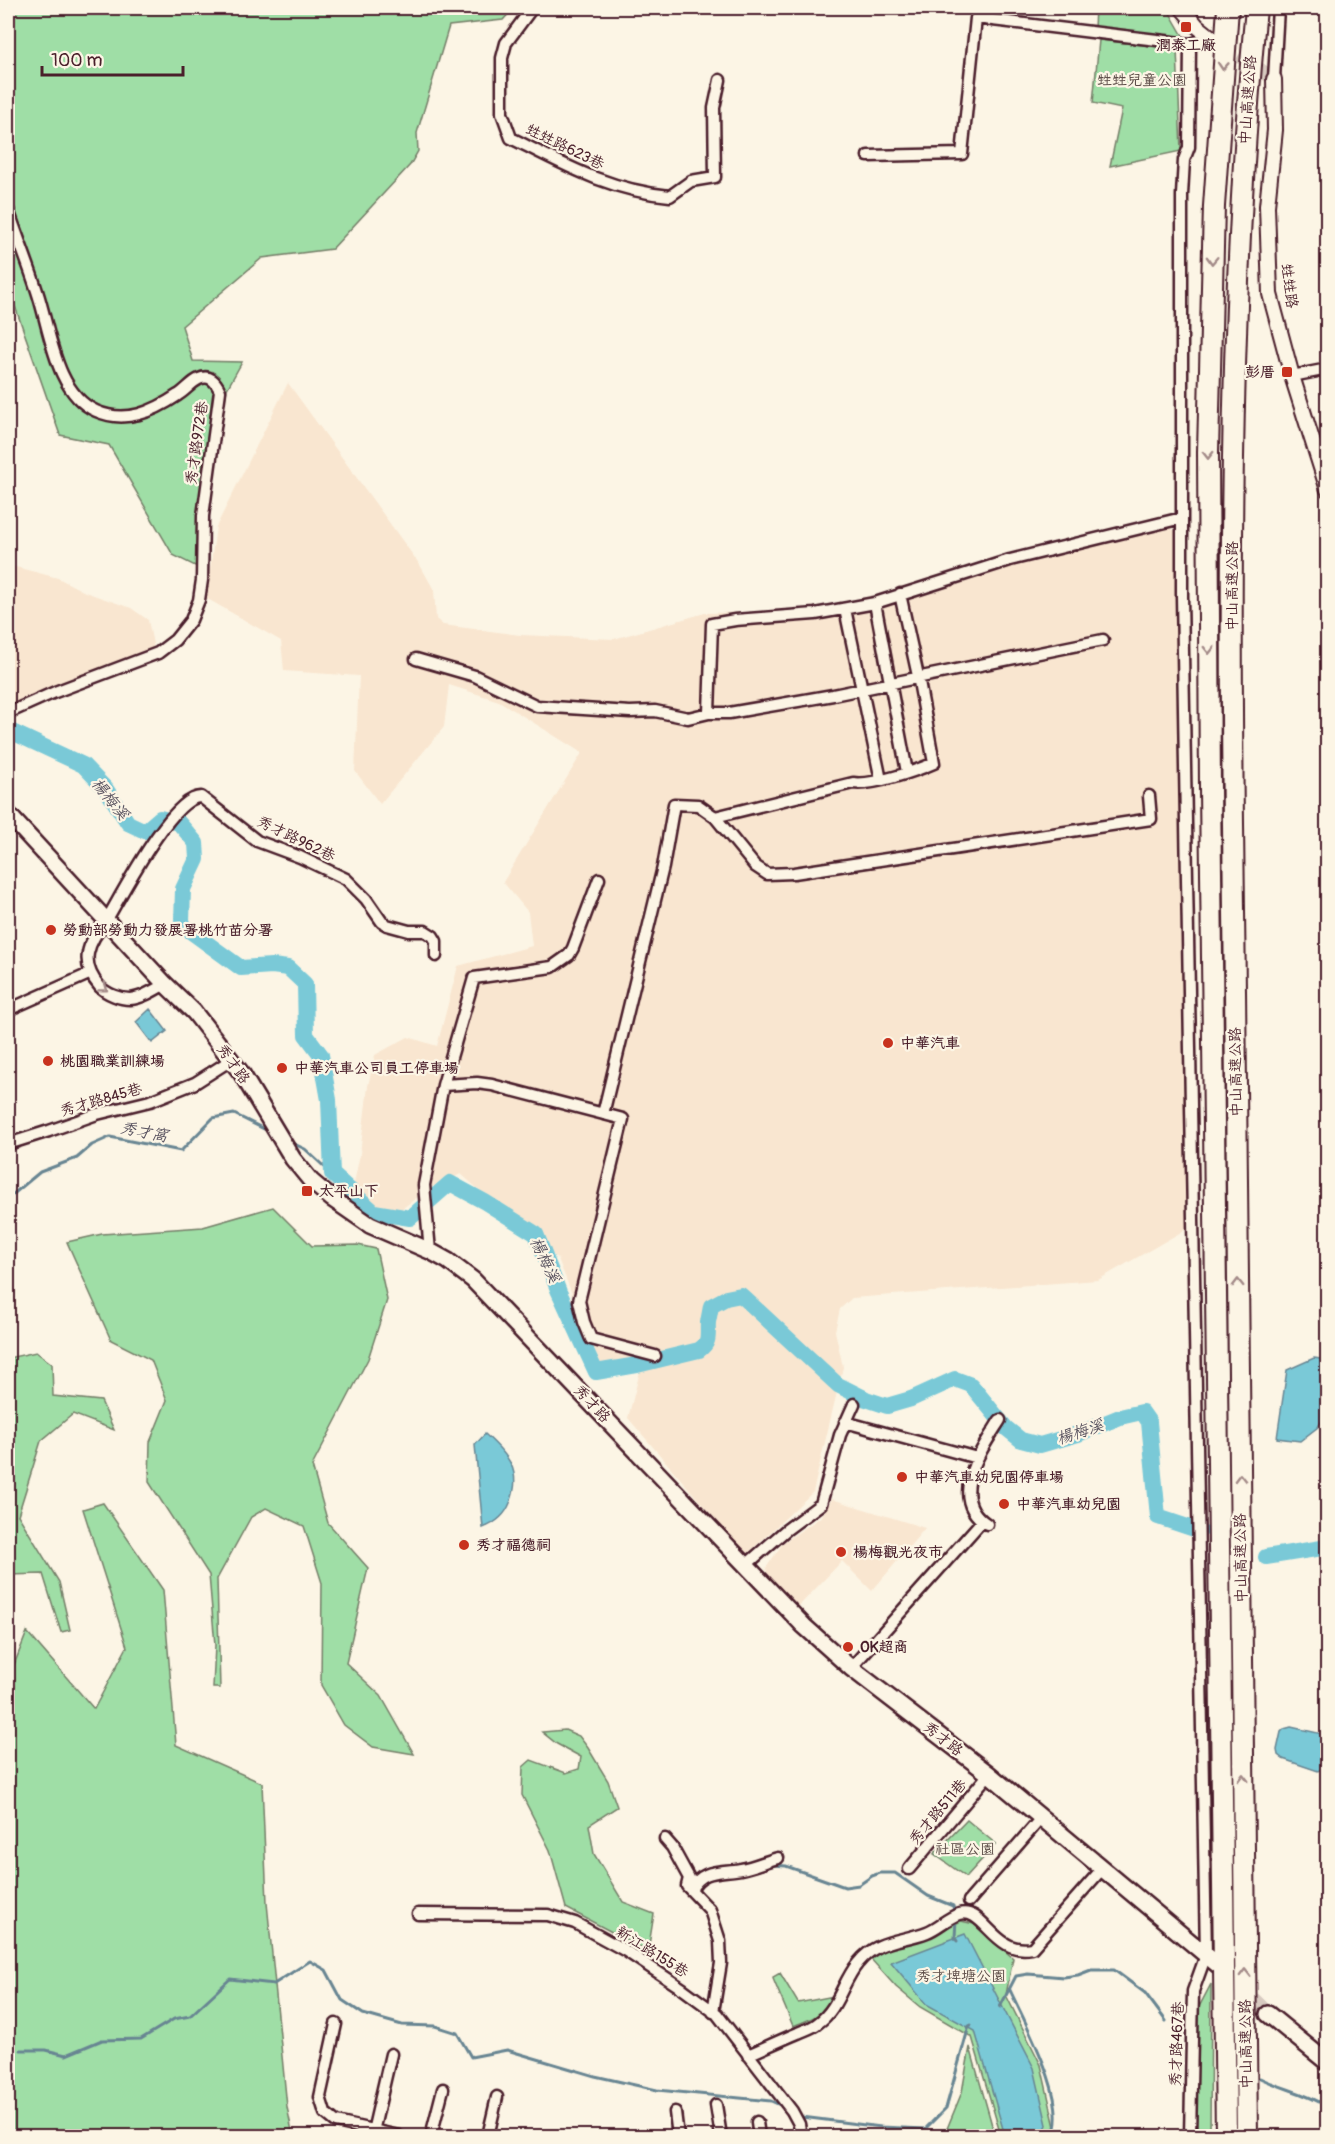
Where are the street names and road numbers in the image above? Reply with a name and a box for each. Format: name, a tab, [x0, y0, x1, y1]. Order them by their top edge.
street label: 中山高速公路	[1235, 54, 1261, 146]
street label: 甡甡路623巷	[523, 120, 607, 174]
street label: 甡甡路	[1276, 262, 1302, 310]
street label: 秀才路972巷	[182, 400, 212, 486]
street label: 中山高速公路	[1223, 541, 1242, 631]
street label: 秀才路962巷	[254, 812, 338, 866]
street label: 中山高速公路	[1226, 1027, 1246, 1117]
street label: 秀才路	[212, 1040, 254, 1088]
street label: 秀才路845巷	[58, 1079, 144, 1121]
street label: 秀才路	[570, 1381, 614, 1427]
street label: 中山高速公路	[1231, 1513, 1251, 1603]
street label: 秀才路	[919, 1718, 967, 1760]
street label: 秀才路511巷	[905, 1775, 971, 1849]
street label: 新江路155巷	[612, 1922, 692, 1982]
street label: 中山高速公路	[1236, 1999, 1256, 2089]
street label: 秀才路467巷	[1166, 2001, 1188, 2087]

